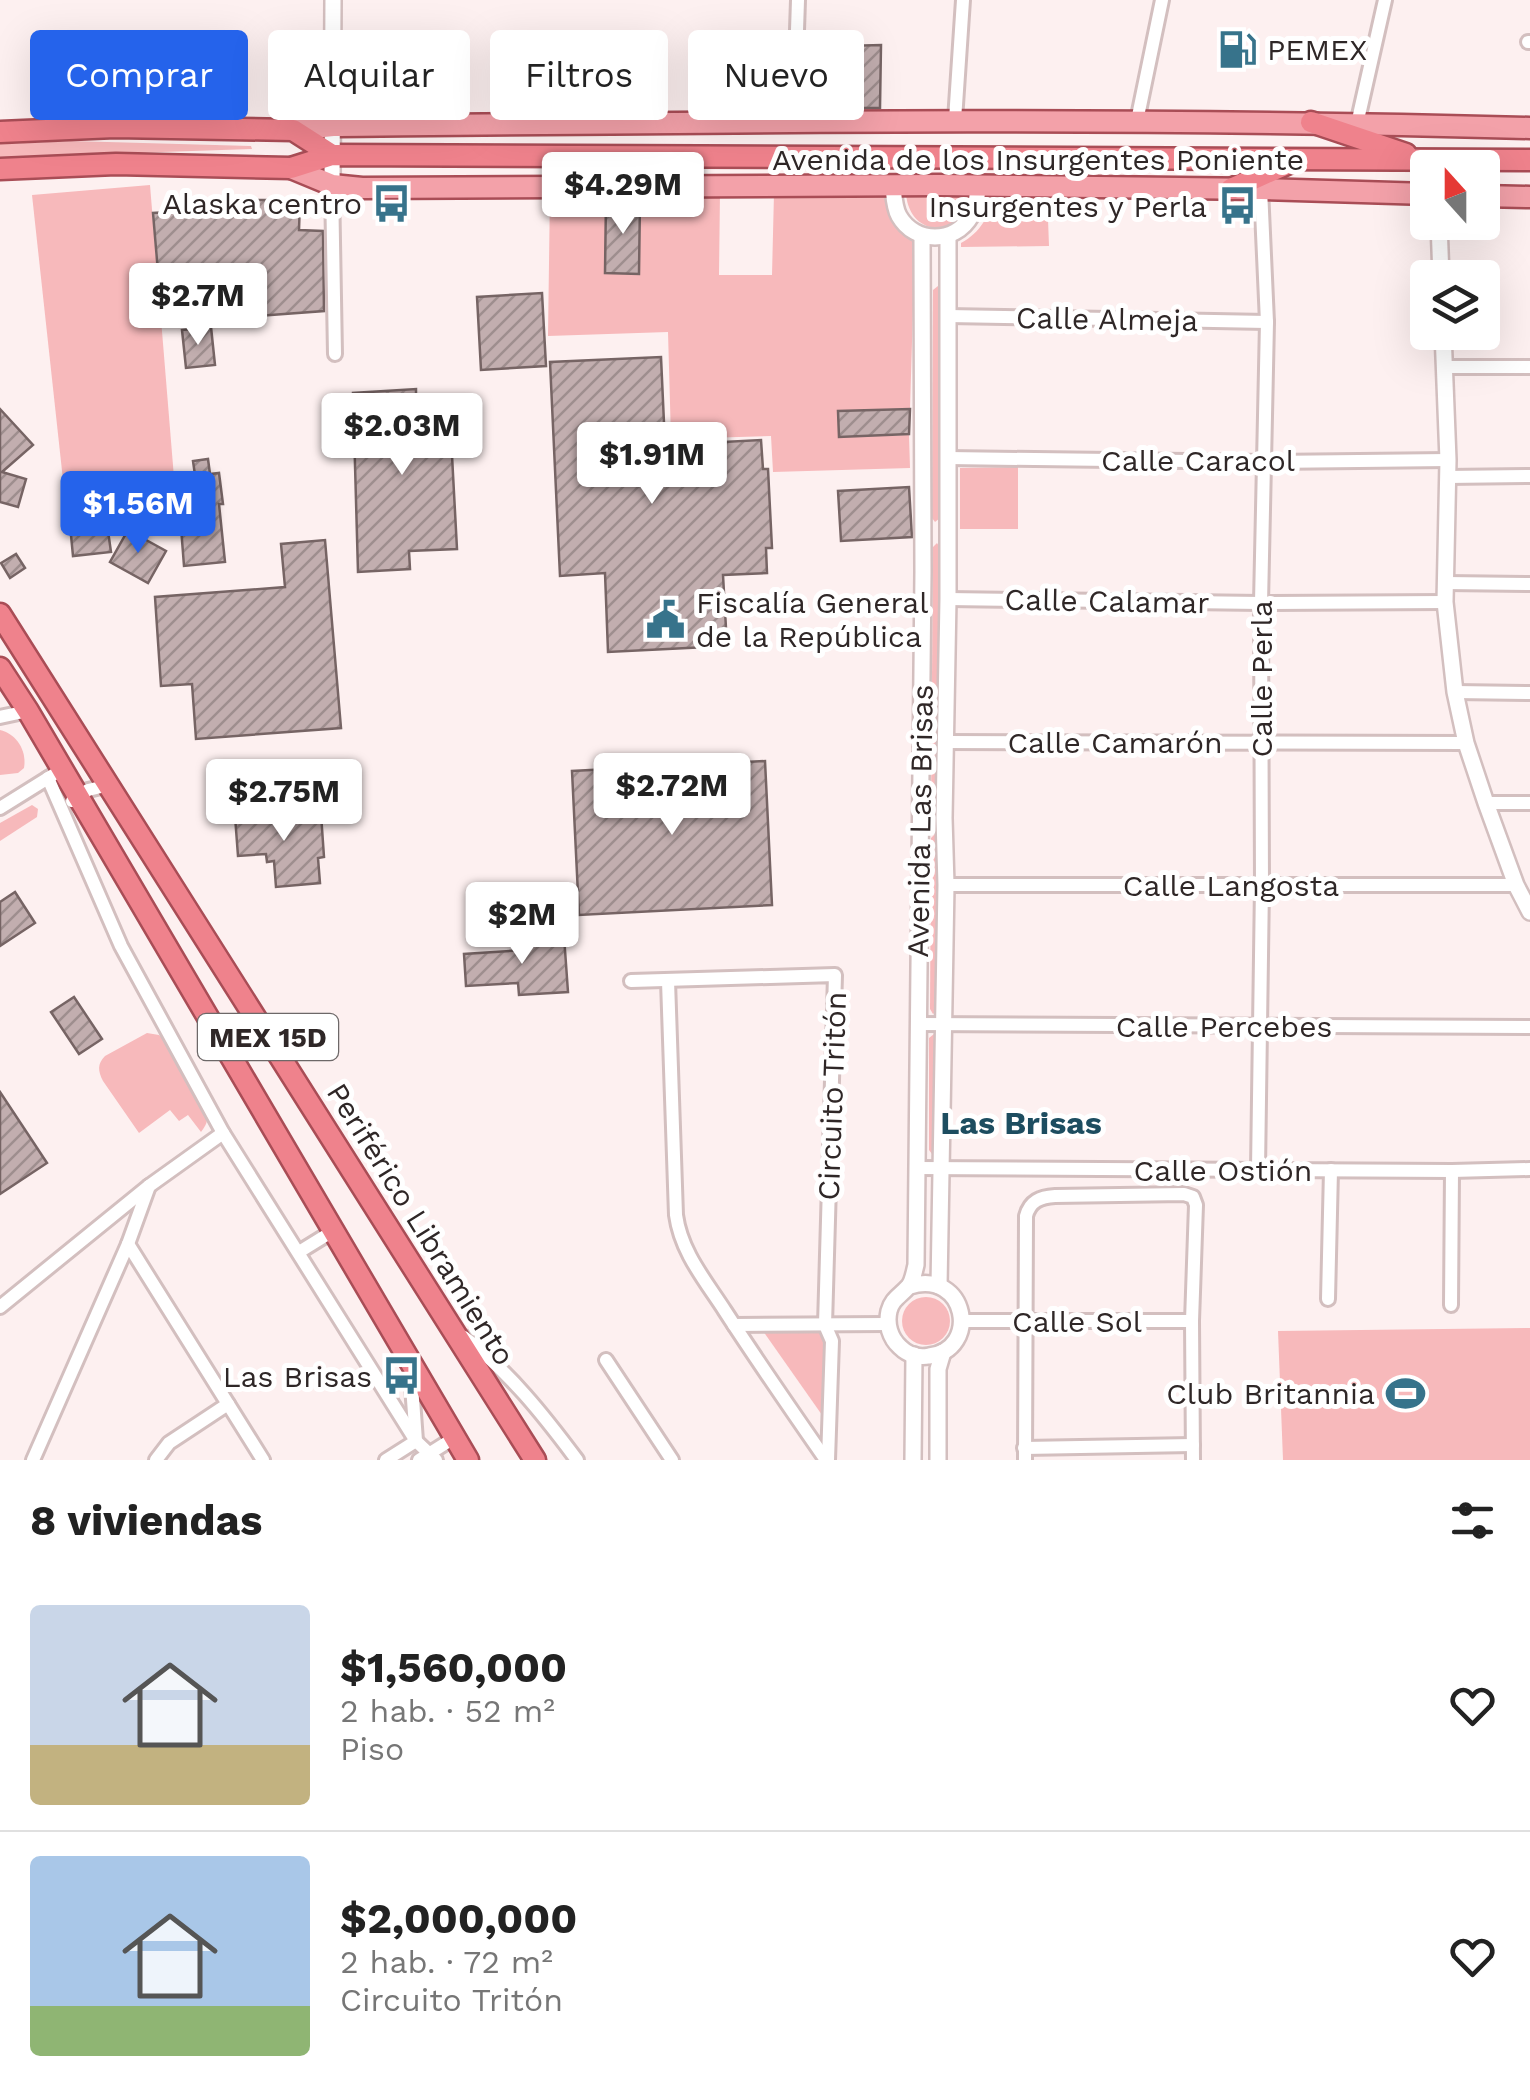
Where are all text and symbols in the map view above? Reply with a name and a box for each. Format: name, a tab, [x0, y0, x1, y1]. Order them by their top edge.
fuel station icon: PEMEX	[1216, 28, 1258, 70]
chip: Comprar	[30, 30, 248, 120]
chip: Alquilar	[268, 30, 470, 120]
chip: Filtros	[490, 30, 668, 120]
chip: Nuevo	[688, 30, 864, 120]
place label: PEMEX	[1267, 32, 1367, 67]
street label: Avenida de los Insurgentes Poniente	[772, 142, 1304, 177]
north arrow	[1410, 150, 1500, 240]
map controls	[1410, 150, 1500, 350]
pin: $4.29M	[542, 152, 704, 237]
text: $4.29M	[564, 165, 682, 203]
bus stop icon: Alaska centro	[371, 182, 413, 224]
bus stop icon: Insurgentes y Perla	[1216, 185, 1258, 227]
place label: Alaska centro	[162, 186, 362, 221]
place label: Insurgentes y Perla	[928, 189, 1207, 224]
button: layers	[1410, 260, 1500, 350]
pin: $2.7M	[128, 263, 268, 348]
text: $2.7M	[151, 276, 245, 314]
street label: Calle Almeja	[1016, 300, 1198, 338]
pin: $2.03M	[321, 393, 483, 478]
text: $2.03M	[343, 406, 461, 444]
pin: $1.91M	[571, 422, 733, 507]
text: $1.91M	[599, 435, 705, 473]
street label: Calle Caracol	[1101, 443, 1295, 478]
pin: $1.56M	[57, 471, 219, 556]
text: $1.56M	[82, 484, 194, 522]
street label: Calle Calamar	[1004, 582, 1210, 620]
place label: Fiscalía General de la República	[696, 585, 928, 654]
public building icon: Fiscalía General de la República	[645, 598, 687, 640]
street label: Calle Perla	[1244, 600, 1279, 758]
street label: Avenida Las Brisas	[900, 684, 940, 958]
street label: Calle Camarón	[1008, 725, 1222, 760]
pin: $2.72M	[591, 753, 753, 838]
pin: $2.75M	[203, 759, 365, 844]
text: $2.72M	[616, 766, 728, 804]
text: $2.75M	[228, 772, 340, 810]
street label: Calle Langosta	[1123, 868, 1339, 903]
pin: $2M	[474, 882, 570, 967]
text: $2M	[488, 895, 556, 933]
street label: Circuito Tritón	[811, 991, 853, 1201]
street label: Calle Percebes	[1116, 1009, 1332, 1044]
road number: MEX 15D	[198, 1014, 338, 1060]
street label: Periférico Libramiento	[320, 1077, 522, 1371]
district label: Las Brisas	[940, 1104, 1102, 1142]
street label: Calle Ostión	[1134, 1153, 1312, 1188]
street label: Calle Sol	[1012, 1304, 1142, 1339]
bus stop icon: Las Brisas	[381, 1355, 423, 1397]
place label: Las Brisas	[223, 1359, 372, 1394]
sports icon: Club Britannia	[1384, 1372, 1426, 1414]
place label: Club Britannia	[1166, 1376, 1375, 1411]
icon: filters	[1445, 1493, 1500, 1548]
text: 8 viviendas	[30, 1496, 262, 1545]
text: $1,560,000	[340, 1643, 567, 1692]
icon: home	[110, 1645, 230, 1765]
icon: heart	[1445, 1678, 1500, 1733]
text: 2 hab. · 52 m²	[340, 1692, 555, 1730]
text: Piso	[340, 1730, 404, 1768]
text: $2,000,000	[340, 1894, 577, 1943]
icon: home	[110, 1896, 230, 2016]
icon: heart	[1445, 1929, 1500, 1984]
text: 2 hab. · 72 m²	[340, 1943, 553, 1981]
text: Circuito Tritón	[340, 1981, 563, 2019]

